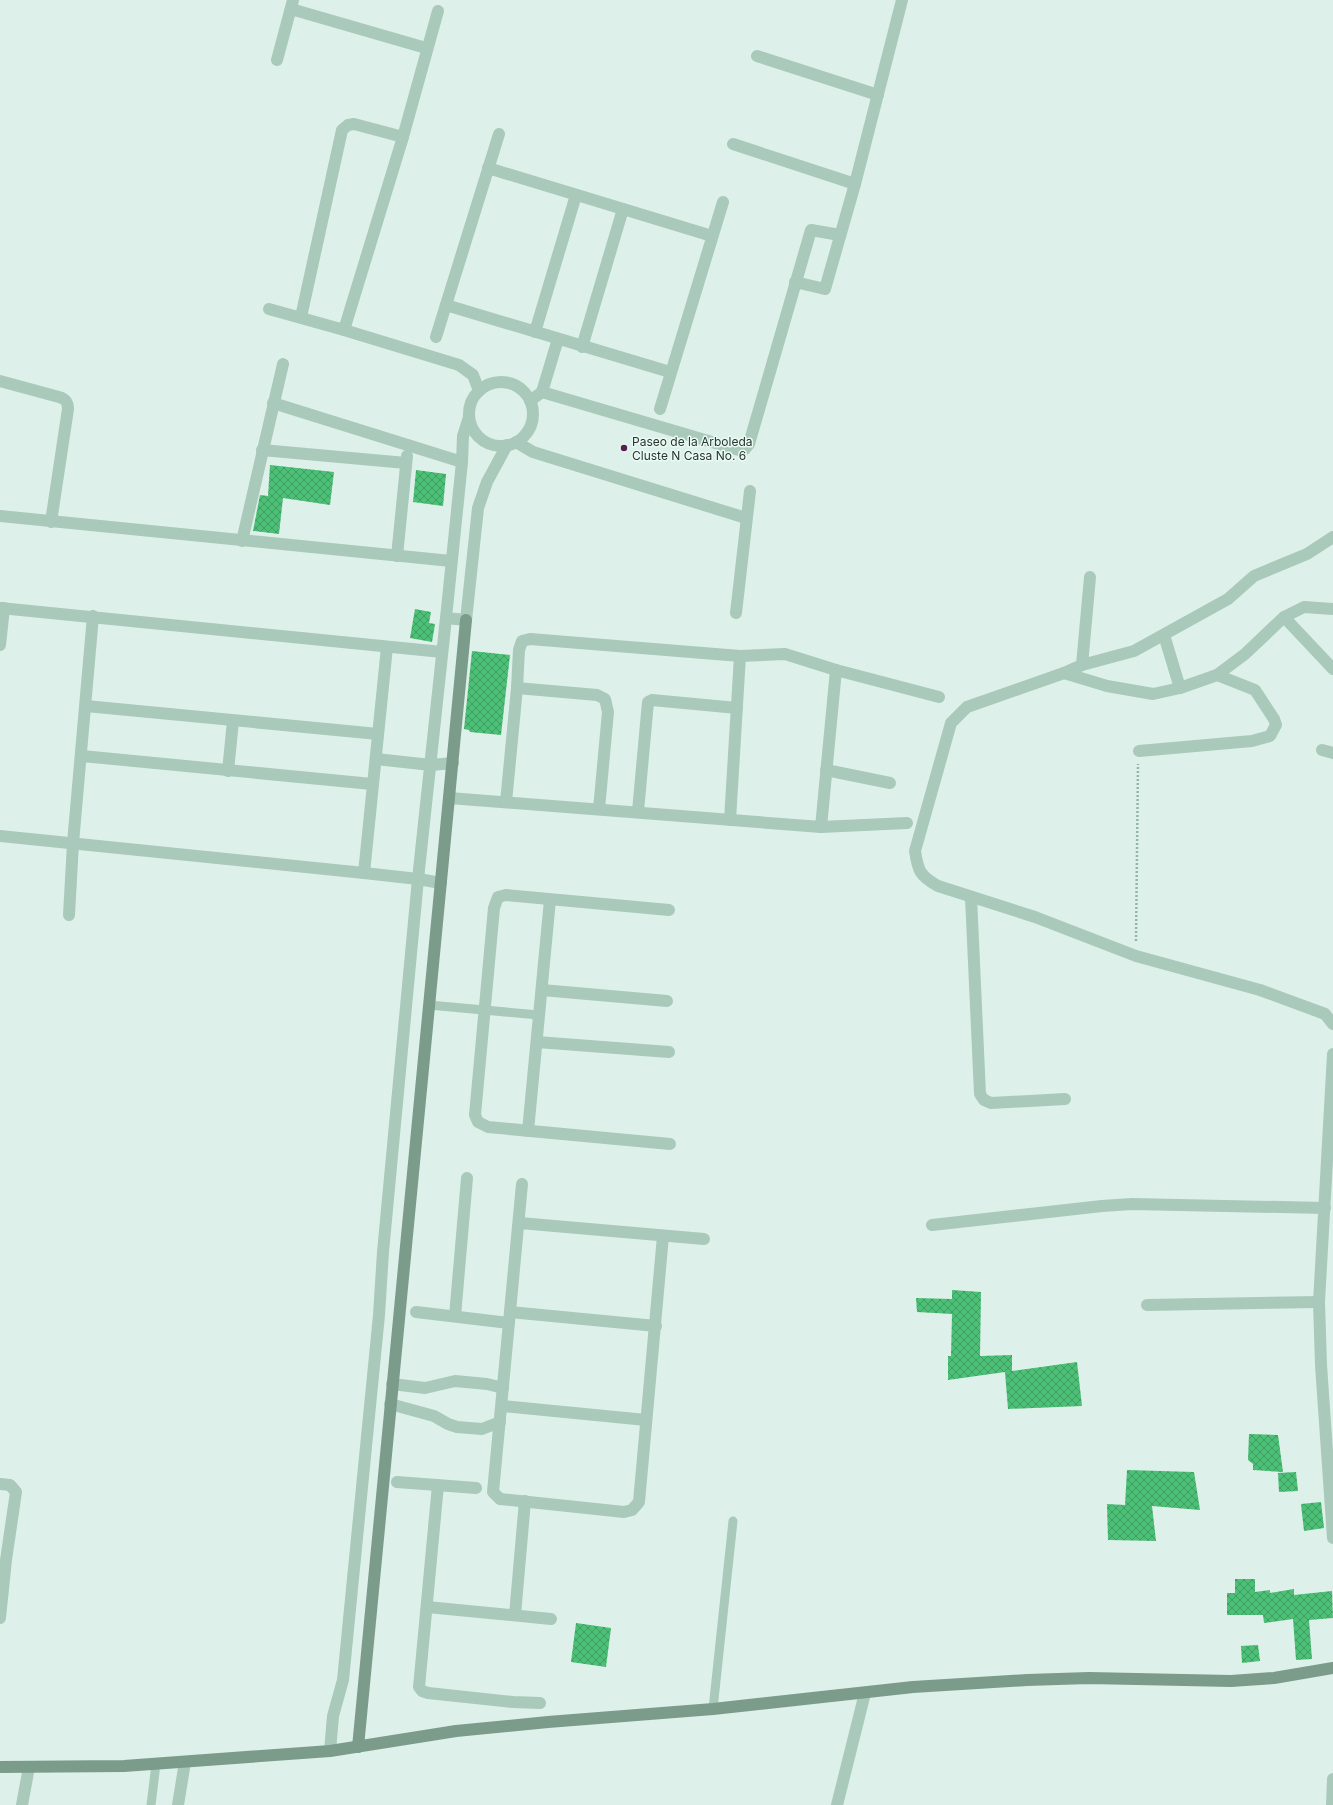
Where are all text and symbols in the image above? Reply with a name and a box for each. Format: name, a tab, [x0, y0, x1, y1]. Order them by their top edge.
place label: Paseo de la Arboleda Cluste N Casa No. 6	[632, 434, 753, 463]
marker: Paseo de la Arboleda Cluste N Casa No. 6	[619, 443, 629, 453]

